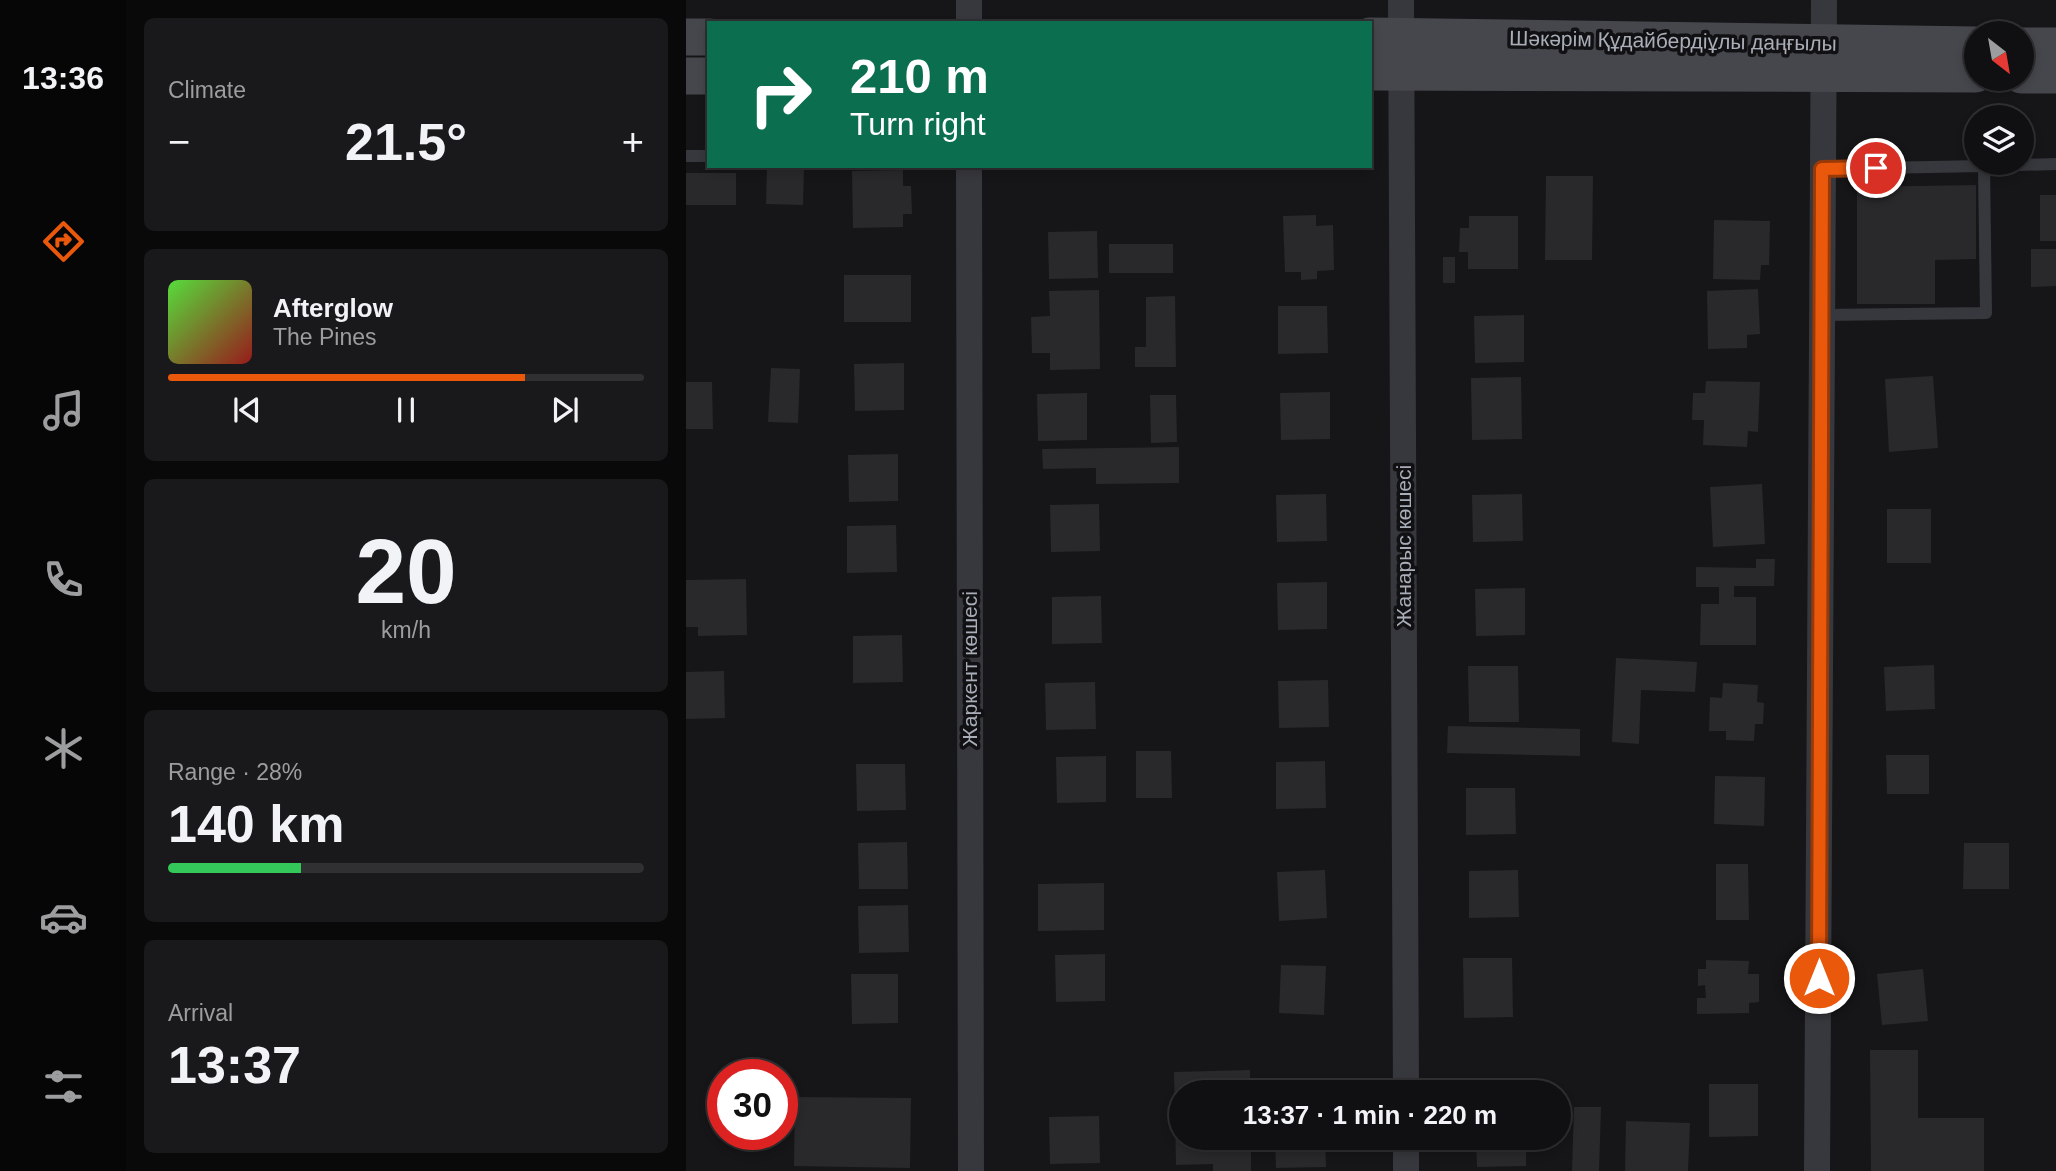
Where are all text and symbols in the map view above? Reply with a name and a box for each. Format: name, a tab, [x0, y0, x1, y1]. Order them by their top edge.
north arrow	[1964, 21, 2034, 91]
map controls	[1964, 21, 2034, 175]
street label: Шәкәрім Құдайбердіұлы даңғылы	[1509, 26, 1837, 55]
icon: right	[735, 49, 826, 140]
text: 210 m	[850, 49, 989, 103]
text: 13:36	[22, 60, 104, 96]
text: Climate	[168, 77, 246, 103]
button: layers	[1964, 105, 2034, 175]
text: Turn right	[850, 106, 986, 142]
text: 21.5°	[345, 113, 467, 171]
text: −	[168, 121, 190, 163]
text: +	[622, 121, 644, 163]
pin	[1846, 138, 1906, 198]
icon: arrive	[1857, 149, 1895, 187]
icon: directions	[39, 217, 88, 266]
text: Afterglow	[273, 293, 393, 323]
text: The Pines	[273, 324, 377, 350]
icon: music	[39, 386, 88, 435]
icon: previous	[228, 391, 266, 429]
icon: pause	[387, 391, 425, 429]
icon: next	[546, 391, 584, 429]
street label: Жанарыс көшесі	[1392, 465, 1415, 627]
text: 20	[355, 521, 457, 622]
icon: phone	[39, 555, 88, 604]
street label: Жаркент көшесі	[958, 591, 981, 747]
text: km/h	[381, 617, 431, 643]
icon: climate	[39, 724, 88, 773]
text: Range · 28%	[168, 759, 302, 785]
text: 140 km	[168, 795, 344, 853]
icon: car	[39, 893, 88, 942]
position arrow	[1782, 941, 1856, 1015]
text: Arrival	[168, 1000, 233, 1026]
text: 13:37	[168, 1036, 301, 1094]
speed limit sign: 30	[707, 1059, 798, 1150]
icon: filters	[39, 1062, 88, 1111]
text: 13:37 · 1 min · 220 m	[1243, 1100, 1497, 1130]

